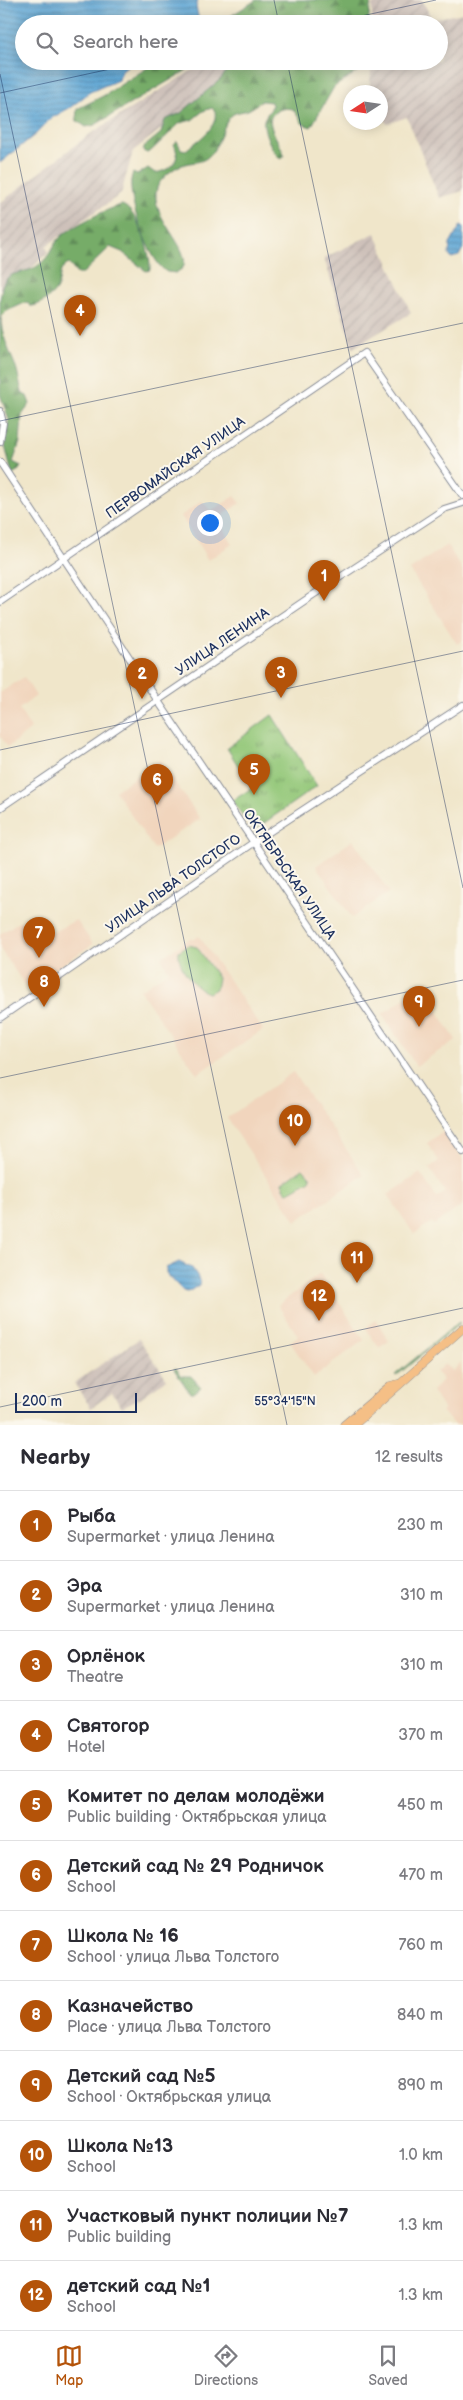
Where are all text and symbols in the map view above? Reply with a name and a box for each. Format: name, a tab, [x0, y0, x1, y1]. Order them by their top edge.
search box	[15, 15, 448, 70]
icon: search	[33, 29, 61, 57]
text: Search here	[73, 31, 178, 54]
north arrow	[343, 85, 388, 130]
pin: 4	[64, 295, 96, 336]
street label: ПЕРВОМАЙСКАЯ УЛИЦА	[102, 413, 249, 522]
your location	[197, 510, 223, 536]
pin: 1	[308, 560, 340, 601]
street label: УЛИЦА ЛЕНИНА	[172, 604, 273, 679]
pin: 3	[265, 657, 297, 698]
pin: 2	[126, 658, 158, 699]
pin: 5	[238, 754, 270, 795]
pin: 6	[141, 764, 173, 805]
street label: ОКТЯБРЬСКАЯ УЛИЦА	[240, 806, 340, 943]
street label: УЛИЦА ЛЬВА ТОЛСТОГО	[103, 830, 244, 936]
pin: 7	[23, 917, 55, 958]
pin: 8	[28, 966, 60, 1007]
pin: 9	[403, 986, 435, 1027]
pin: 10	[279, 1105, 311, 1146]
pin: 11	[341, 1242, 373, 1283]
pin: 12	[303, 1280, 335, 1321]
scale bar	[15, 1390, 138, 1413]
text: 200 m	[22, 1393, 62, 1410]
text: 55°34'15"N	[254, 1394, 316, 1409]
text: Nearby	[20, 1445, 90, 1470]
text: 12 results	[375, 1448, 443, 1467]
text: Рыба	[67, 1505, 115, 1528]
text: 1	[33, 1516, 39, 1535]
text: 230 m	[397, 1516, 443, 1535]
text: Supermarket · улица Ленина	[67, 1528, 275, 1547]
text: Эра	[67, 1575, 102, 1598]
text: 2	[31, 1586, 41, 1605]
text: 310 m	[400, 1586, 443, 1605]
text: Supermarket · улица Ленина	[67, 1598, 275, 1617]
text: Орлёнок	[67, 1645, 145, 1668]
text: 3	[31, 1656, 41, 1675]
text: 310 m	[400, 1656, 443, 1675]
text: Theatre	[67, 1668, 123, 1687]
text: Святогор	[67, 1715, 150, 1738]
text: 4	[31, 1726, 41, 1745]
text: 370 m	[398, 1726, 443, 1745]
text: Hotel	[67, 1738, 105, 1757]
text: Комитет по делам молодёжи	[67, 1785, 325, 1808]
text: 5	[31, 1796, 41, 1815]
text: 450 m	[397, 1796, 443, 1815]
text: Public building · Октябрьская улица	[67, 1808, 327, 1827]
text: Детский сад № 29 Родничок	[67, 1855, 323, 1878]
text: 6	[31, 1866, 41, 1885]
text: 470 m	[398, 1866, 443, 1885]
text: School	[67, 1878, 116, 1897]
text: Школа № 16	[67, 1925, 179, 1948]
text: 7	[32, 1936, 40, 1955]
text: 760 m	[398, 1936, 443, 1955]
text: School · улица Льва Толстого	[67, 1948, 279, 1967]
text: Казначейство	[67, 1995, 193, 2018]
text: 8	[31, 2006, 41, 2025]
text: 840 m	[397, 2006, 443, 2025]
text: Place · улица Льва Толстого	[67, 2018, 271, 2037]
text: Детский сад №5	[67, 2065, 216, 2088]
text: 9	[31, 2076, 41, 2095]
text: 890 m	[397, 2076, 443, 2095]
text: School · Октябрьская улица	[67, 2088, 271, 2107]
text: Школа №13	[67, 2135, 173, 2158]
text: 10	[28, 2146, 44, 2165]
text: 1.0 km	[399, 2146, 443, 2165]
text: School	[67, 2158, 116, 2177]
text: Участковый пункт полиции №7	[67, 2205, 348, 2228]
text: 11	[29, 2216, 43, 2235]
text: 1.3 km	[398, 2216, 443, 2235]
text: Public building	[67, 2228, 171, 2247]
text: детский сад №1	[67, 2275, 211, 2298]
text: 12	[28, 2286, 44, 2305]
text: 1.3 km	[398, 2286, 443, 2305]
text: School	[67, 2298, 116, 2317]
tab: Map	[55, 2342, 83, 2389]
tab: Directions	[194, 2342, 258, 2389]
tab: Saved	[368, 2342, 408, 2389]

